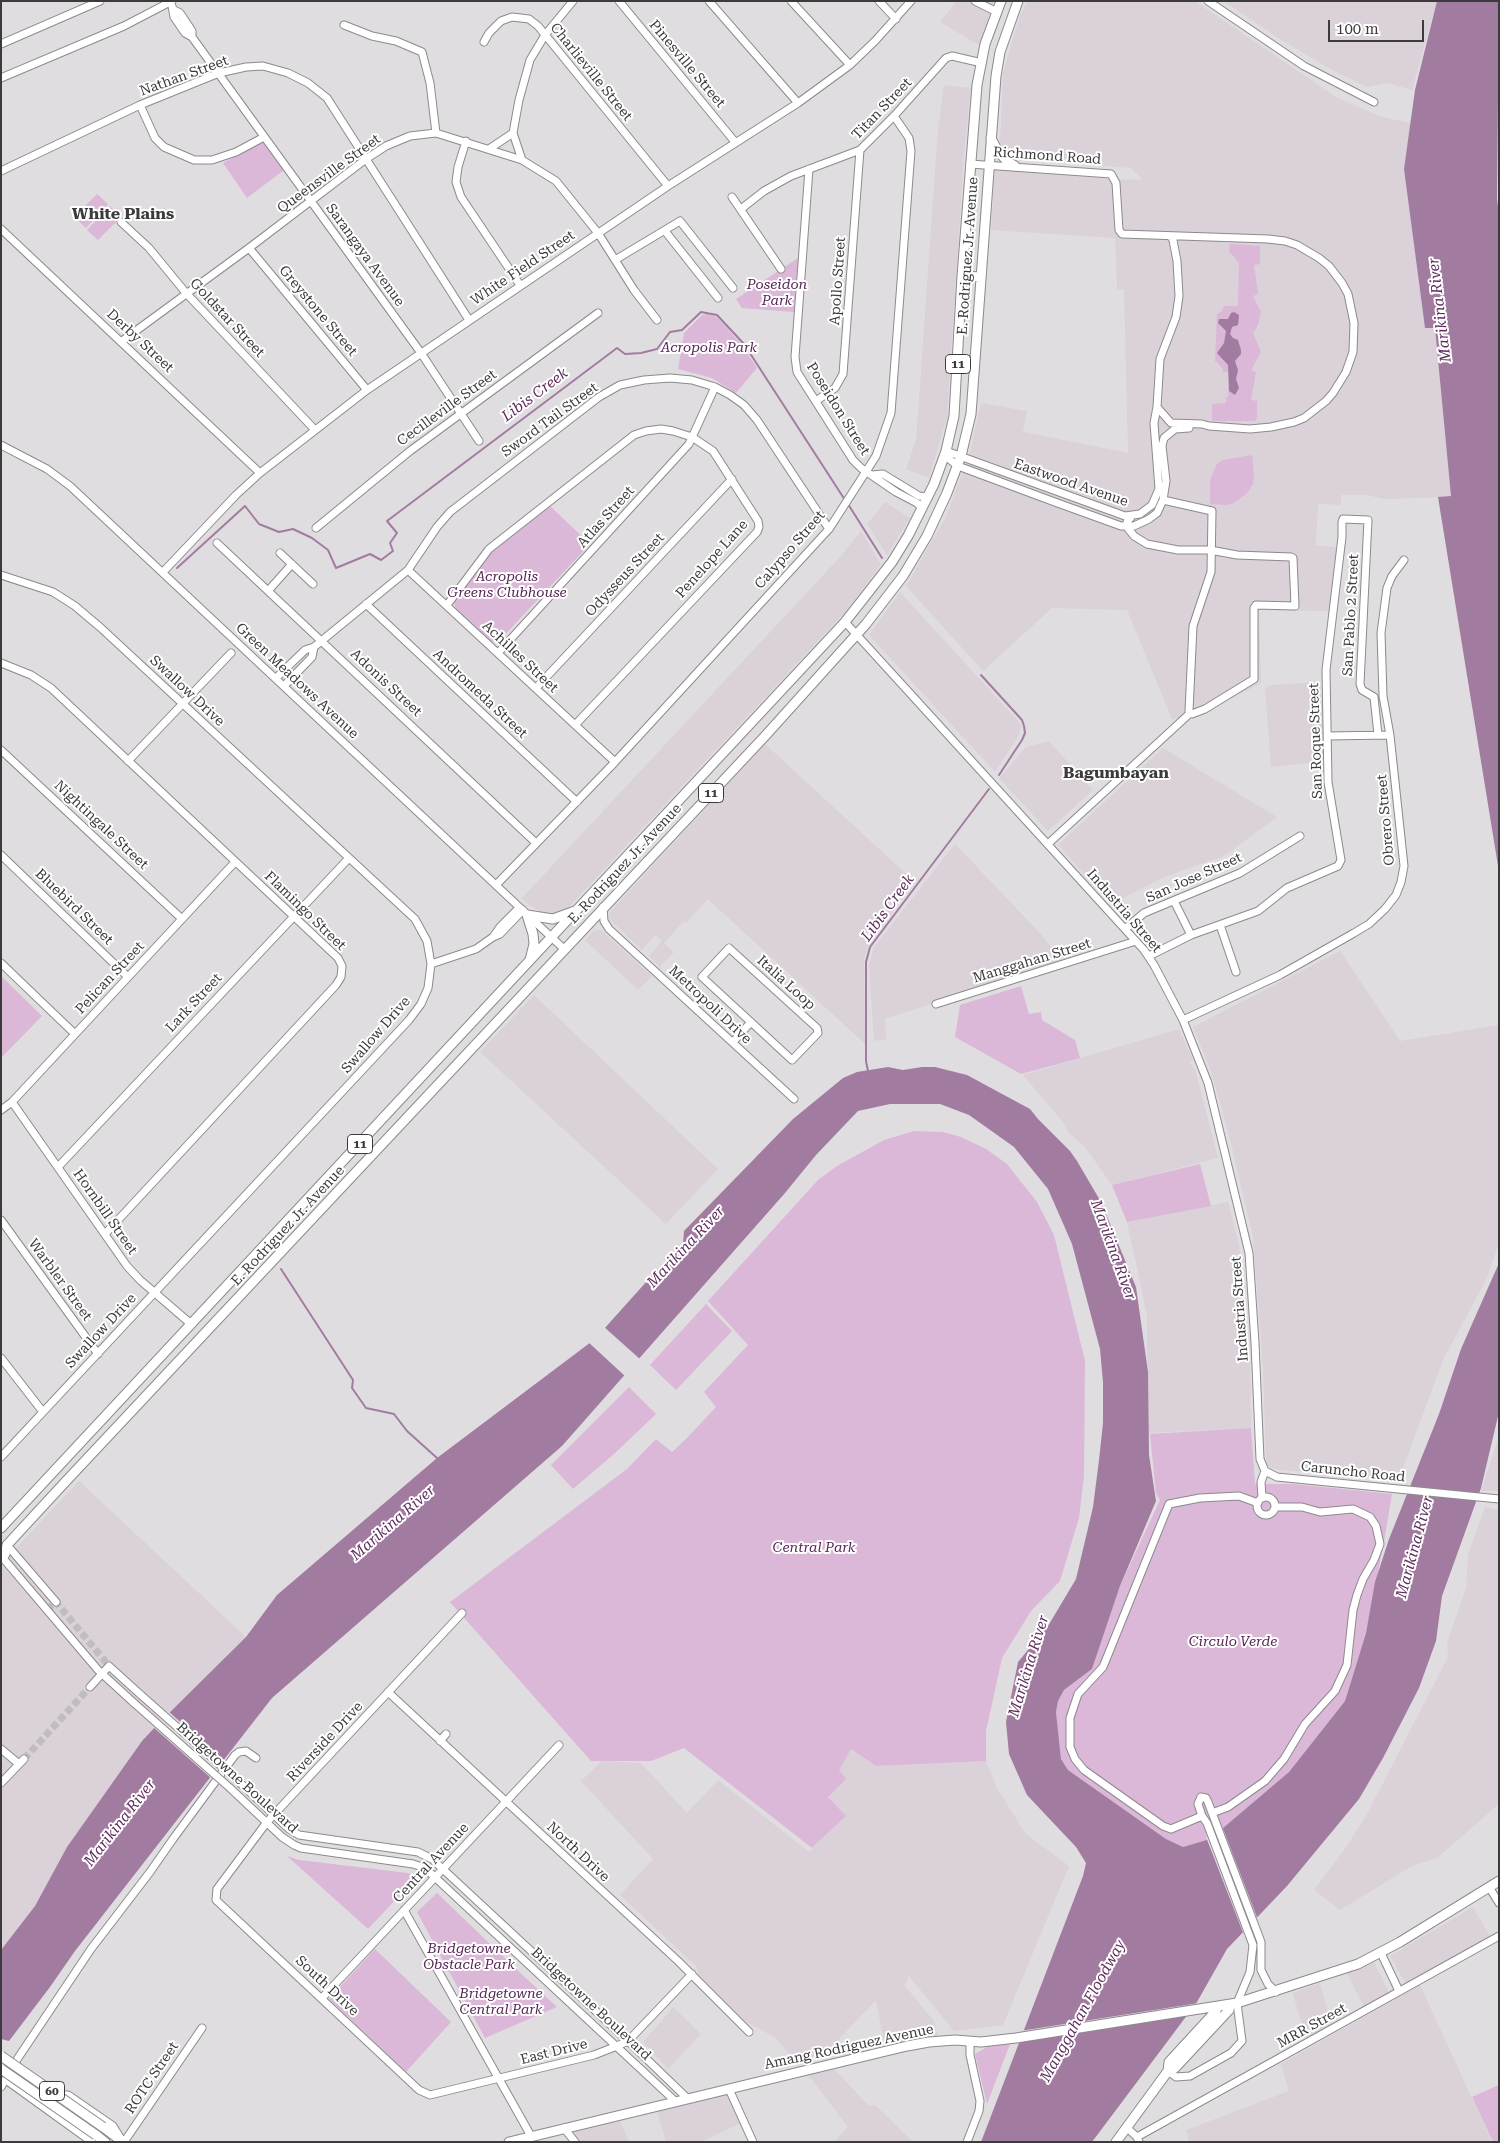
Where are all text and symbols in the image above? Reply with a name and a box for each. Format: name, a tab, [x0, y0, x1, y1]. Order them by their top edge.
scale bar	[1330, 10, 1426, 42]
street label: Pinesville Street	[645, 17, 729, 111]
street label: Charlieville Street	[546, 20, 636, 124]
text: 100 m	[1336, 20, 1379, 38]
street label: Nathan Street	[137, 52, 231, 100]
street label: Titan Street	[848, 75, 916, 143]
street label: Queensville Street	[274, 131, 384, 217]
street label: Richmond Road	[992, 144, 1102, 168]
street label: E. Rodriguez Jr. Avenue	[954, 177, 982, 335]
street label: Sarangaya Avenue	[322, 200, 408, 310]
district label: White Plains	[72, 204, 174, 224]
street label: White Field Street	[468, 227, 578, 309]
street label: Apollo Street	[827, 236, 849, 326]
water label: Marikina River	[1425, 257, 1455, 363]
street label: Greystone Street	[275, 262, 361, 360]
street label: Goldstar Street	[186, 275, 268, 361]
park label: Poseidon Park	[747, 277, 807, 310]
street label: Derby Street	[103, 306, 177, 376]
park label: Acropolis Park	[661, 340, 757, 356]
road number: 11	[946, 354, 970, 374]
street label: Poseidon Street	[803, 359, 873, 459]
water label: Libis Creek	[498, 364, 572, 426]
street label: Cecilleville Street	[394, 366, 500, 450]
street label: Sword Tail Street	[498, 379, 602, 461]
street label: Eastwood Avenue	[1012, 456, 1130, 510]
street label: Atlas Street	[574, 483, 638, 551]
street label: Calypso Street	[751, 507, 829, 593]
street label: Penelope Lane	[673, 516, 751, 602]
street label: Odysseus Street	[582, 530, 668, 620]
street label: San Pablo 2 Street	[1339, 554, 1363, 676]
park label: Acropolis Greens Clubhouse	[447, 569, 567, 602]
street label: Achilles Street	[479, 618, 561, 696]
street label: Green Meadows Avenue	[232, 620, 362, 742]
street label: Adonis Street	[347, 646, 425, 720]
street label: Andromeda Street	[429, 646, 531, 742]
street label: Swallow Drive	[146, 652, 228, 730]
street label: San Roque Street	[1306, 683, 1326, 799]
district label: Bagumbayan	[1063, 763, 1169, 783]
street label: Obrero Street	[1374, 774, 1398, 866]
street label: Nightingale Street	[51, 777, 151, 873]
road number: 11	[698, 784, 724, 802]
street label: E. Rodriguez Jr. Avenue	[565, 800, 685, 928]
street label: San Jose Street	[1143, 849, 1245, 907]
street label: Bluebird Street	[32, 866, 116, 948]
street label: Industria Street	[1083, 866, 1165, 956]
street label: Flamingo Street	[261, 868, 349, 954]
water label: Libis Creek	[858, 871, 918, 945]
street label: Manggahan Street	[971, 935, 1093, 987]
street label: Pelican Street	[72, 938, 148, 1018]
street label: Italia Loop	[753, 952, 819, 1014]
street label: Metropoli Drive	[665, 962, 755, 1048]
street label: Lark Street	[162, 970, 226, 1036]
street label: Swallow Drive	[338, 993, 414, 1077]
road number: 11	[348, 1134, 372, 1154]
street label: E. Rodriguez Jr. Avenue	[228, 1162, 348, 1290]
street label: Hornbill Street	[69, 1166, 141, 1258]
water label: Marikina River	[1087, 1197, 1139, 1303]
water label: Marikina River	[643, 1202, 729, 1292]
street label: Warbler Street	[25, 1236, 95, 1324]
street label: Industria Street	[1228, 1256, 1252, 1362]
street label: Swallow Drive	[62, 1290, 140, 1372]
street label: Caruncho Road	[1300, 1458, 1406, 1486]
water label: Marikina River	[347, 1482, 439, 1564]
water label: Marikina River	[1393, 1494, 1437, 1600]
park label: Central Park	[773, 1540, 855, 1556]
water label: Marikina River	[1005, 1613, 1053, 1719]
park label: Circulo Verde	[1189, 1634, 1277, 1650]
street label: Riverside Drive	[284, 1698, 366, 1786]
street label: Bridgetowne Boulevard	[173, 1719, 301, 1837]
water label: Marikina River	[80, 1776, 160, 1870]
street label: Central Avenue	[390, 1819, 472, 1907]
street label: North Drive	[543, 1819, 613, 1885]
water label: Manggahan Floodway	[1037, 1937, 1129, 2085]
park label: Bridgetowne Obstacle Park	[423, 1941, 515, 1974]
street label: Bridgetowne Boulevard	[528, 1944, 654, 2064]
street label: South Drive	[292, 1952, 362, 2020]
park label: Bridgetowne Central Park	[459, 1986, 543, 2018]
street label: MRR Street	[1274, 2000, 1350, 2052]
street label: Amang Rodriguez Avenue	[763, 2021, 935, 2073]
street label: East Drive	[519, 2036, 589, 2068]
street label: ROTC Street	[122, 2039, 182, 2117]
road number: 60	[40, 2082, 64, 2100]

